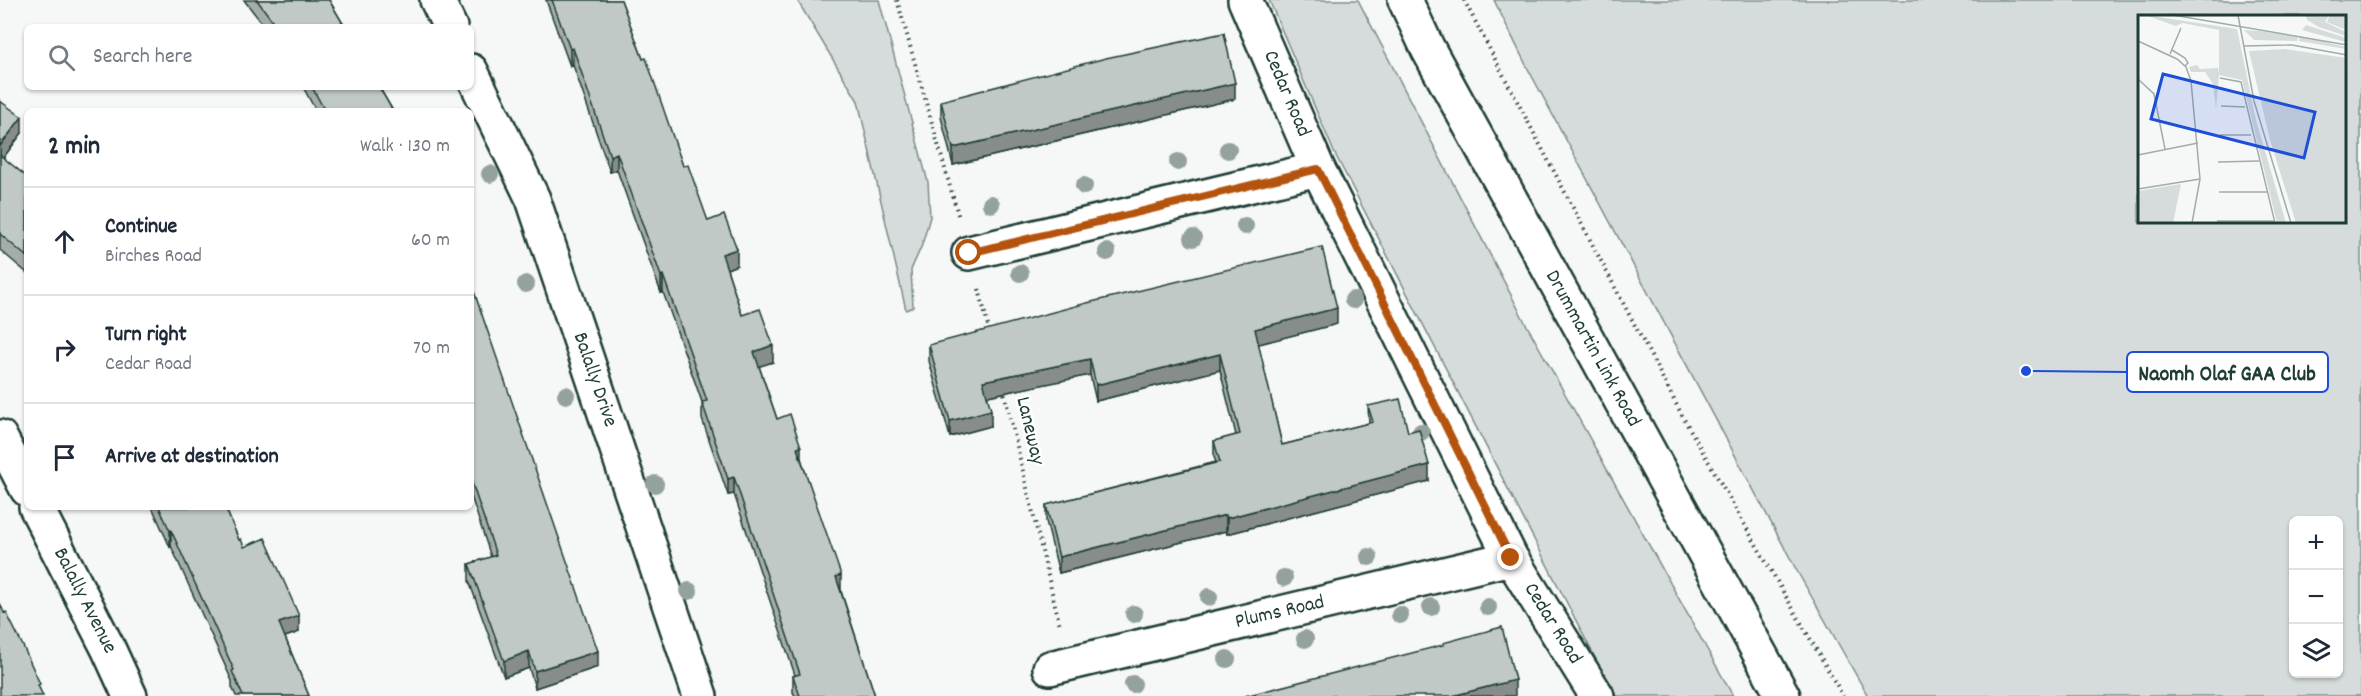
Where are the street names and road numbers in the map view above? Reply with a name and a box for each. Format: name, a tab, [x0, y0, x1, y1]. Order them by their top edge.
street label: Cedar Road	[1254, 46, 1318, 142]
street label: Drummartin Link Road	[1536, 265, 1648, 433]
street label: Balally Drive	[564, 329, 624, 431]
street label: Laneway	[1007, 394, 1052, 469]
street label: Balally Avenue	[44, 543, 124, 659]
street label: Cedar Road	[1515, 577, 1589, 671]
street label: Plums Road	[1232, 588, 1328, 638]

